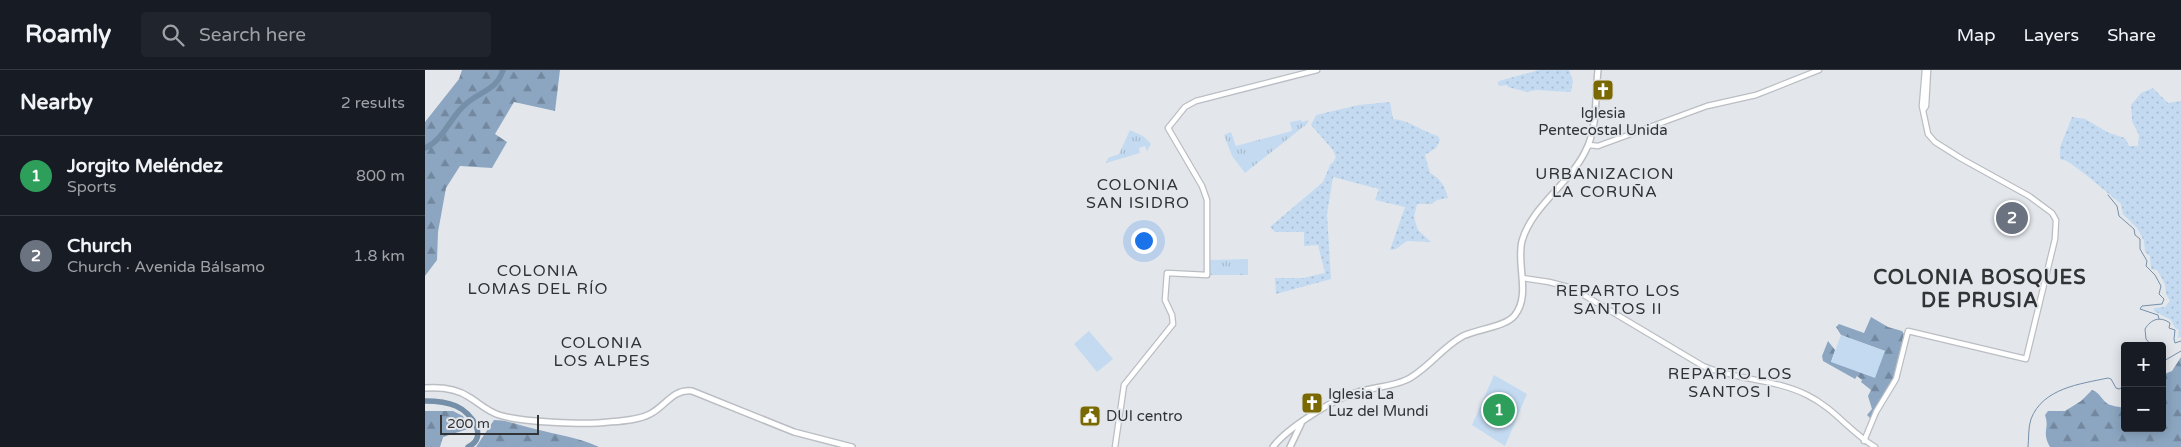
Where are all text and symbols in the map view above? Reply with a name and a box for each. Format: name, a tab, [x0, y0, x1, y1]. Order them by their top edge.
search box	[141, 12, 491, 57]
text: Roamly	[25, 20, 111, 49]
icon: search	[159, 21, 187, 49]
text: Search here	[199, 24, 306, 46]
text: Map	[1957, 24, 1996, 46]
text: Layers	[2024, 24, 2079, 46]
text: Share	[2107, 24, 2156, 46]
church icon: Iglesia Pentecostal Unida	[1591, 78, 1615, 102]
text: Nearby	[20, 90, 93, 115]
text: 2 results	[341, 93, 405, 113]
place label: Iglesia Pentecostal Unida	[1538, 104, 1668, 139]
text: Jorgito Meléndez	[67, 155, 223, 177]
district label: URBANIZACION LA CORUÑA	[1535, 164, 1675, 202]
text: 1	[31, 166, 41, 186]
text: 800 m	[356, 166, 405, 186]
district label: COLONIA SAN ISIDRO	[1086, 175, 1190, 213]
text: Sports	[67, 177, 116, 197]
pin: 2	[1996, 199, 2028, 237]
your location	[1131, 228, 1157, 254]
text: Church	[67, 235, 132, 257]
text: 2	[31, 246, 41, 266]
text: 1.8 km	[353, 246, 405, 266]
text: Church · Avenida Bálsamo	[67, 257, 265, 277]
district label: COLONIA LOMAS DEL RÍO	[467, 261, 609, 299]
district label: COLONIA BOSQUES DE PRUSIA	[1873, 266, 2087, 313]
district label: REPARTO LOS SANTOS II	[1556, 281, 1680, 319]
district label: COLONIA LOS ALPES	[553, 333, 651, 371]
map controls	[2121, 342, 2166, 432]
button: +	[2121, 342, 2166, 387]
district label: REPARTO LOS SANTOS I	[1668, 364, 1792, 402]
place label: Iglesia La Luz del Mundi	[1328, 385, 1429, 420]
button: −	[2121, 387, 2166, 432]
church icon: Iglesia La Luz del Mundi	[1300, 391, 1324, 415]
pin: 1	[1483, 391, 1515, 429]
public building icon: DUI centro	[1078, 404, 1102, 428]
place label: DUI centro	[1106, 407, 1183, 425]
scale bar	[440, 412, 539, 435]
text: 200 m	[447, 415, 490, 432]

